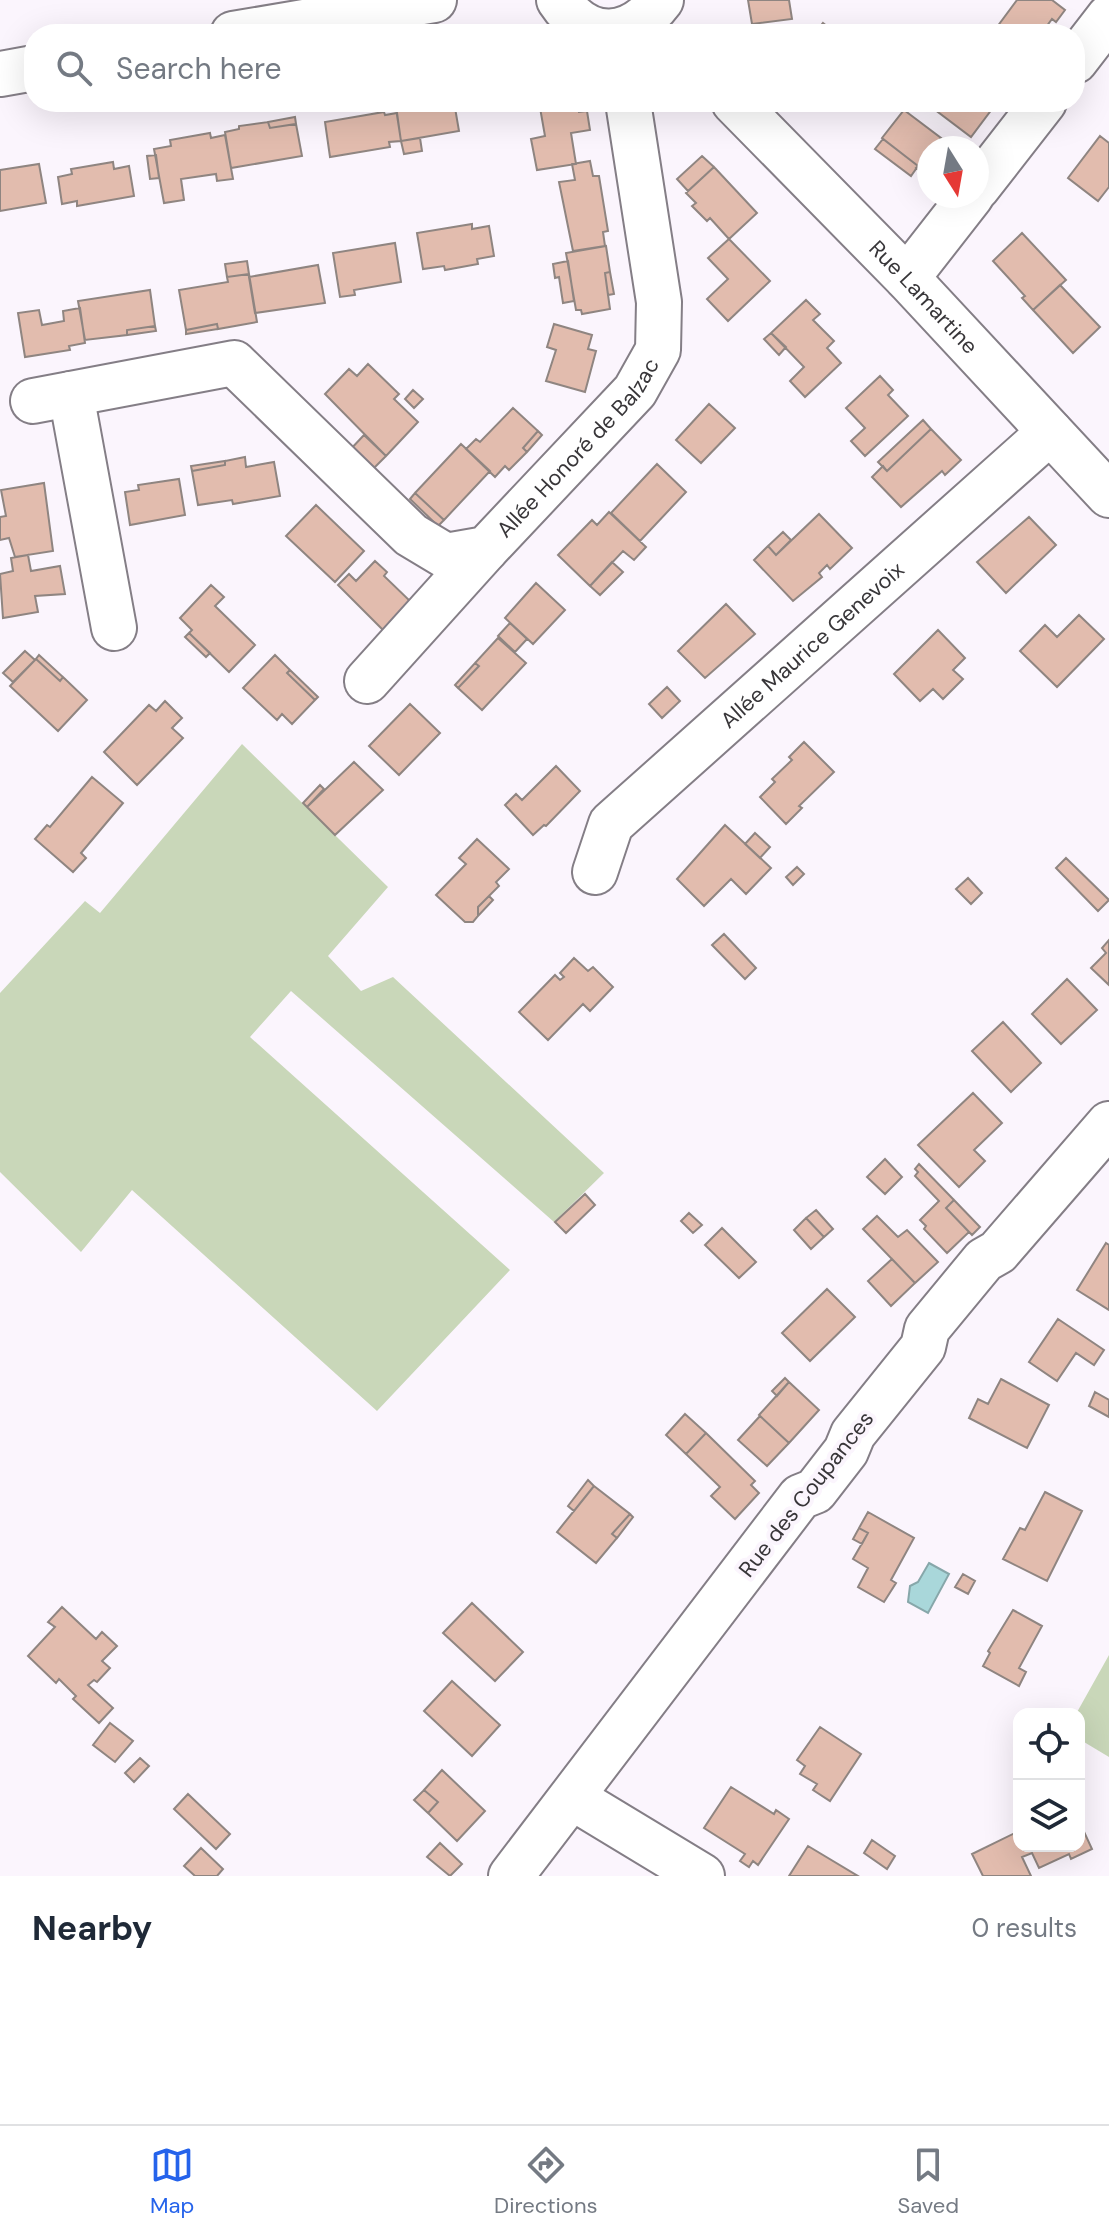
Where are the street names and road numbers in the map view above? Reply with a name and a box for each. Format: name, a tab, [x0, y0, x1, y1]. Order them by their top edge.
street label: Rue Lamartine	[863, 234, 985, 360]
street label: Allée Honoré de Balzac	[490, 352, 665, 544]
street label: Allée Maurice Genevoix	[714, 555, 910, 734]
street label: Rue des Coupances	[732, 1405, 880, 1583]

